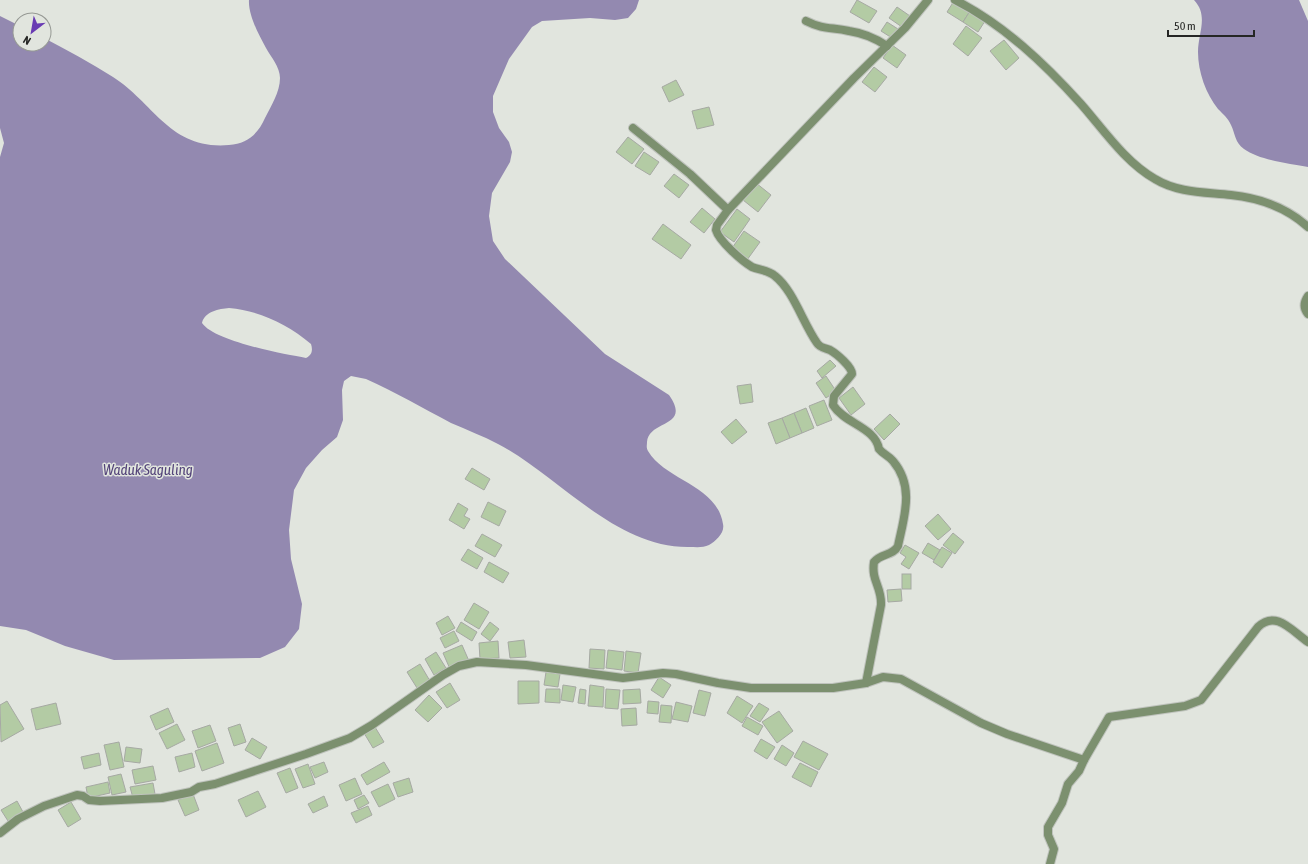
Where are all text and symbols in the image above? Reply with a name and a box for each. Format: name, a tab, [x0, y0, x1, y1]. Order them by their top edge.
north arrow	[12, 12, 52, 52]
scale bar	[1168, 12, 1254, 38]
text: 50 m	[1174, 19, 1196, 33]
text: N	[21, 34, 33, 47]
water label: Waduk Saguling	[103, 461, 193, 478]

